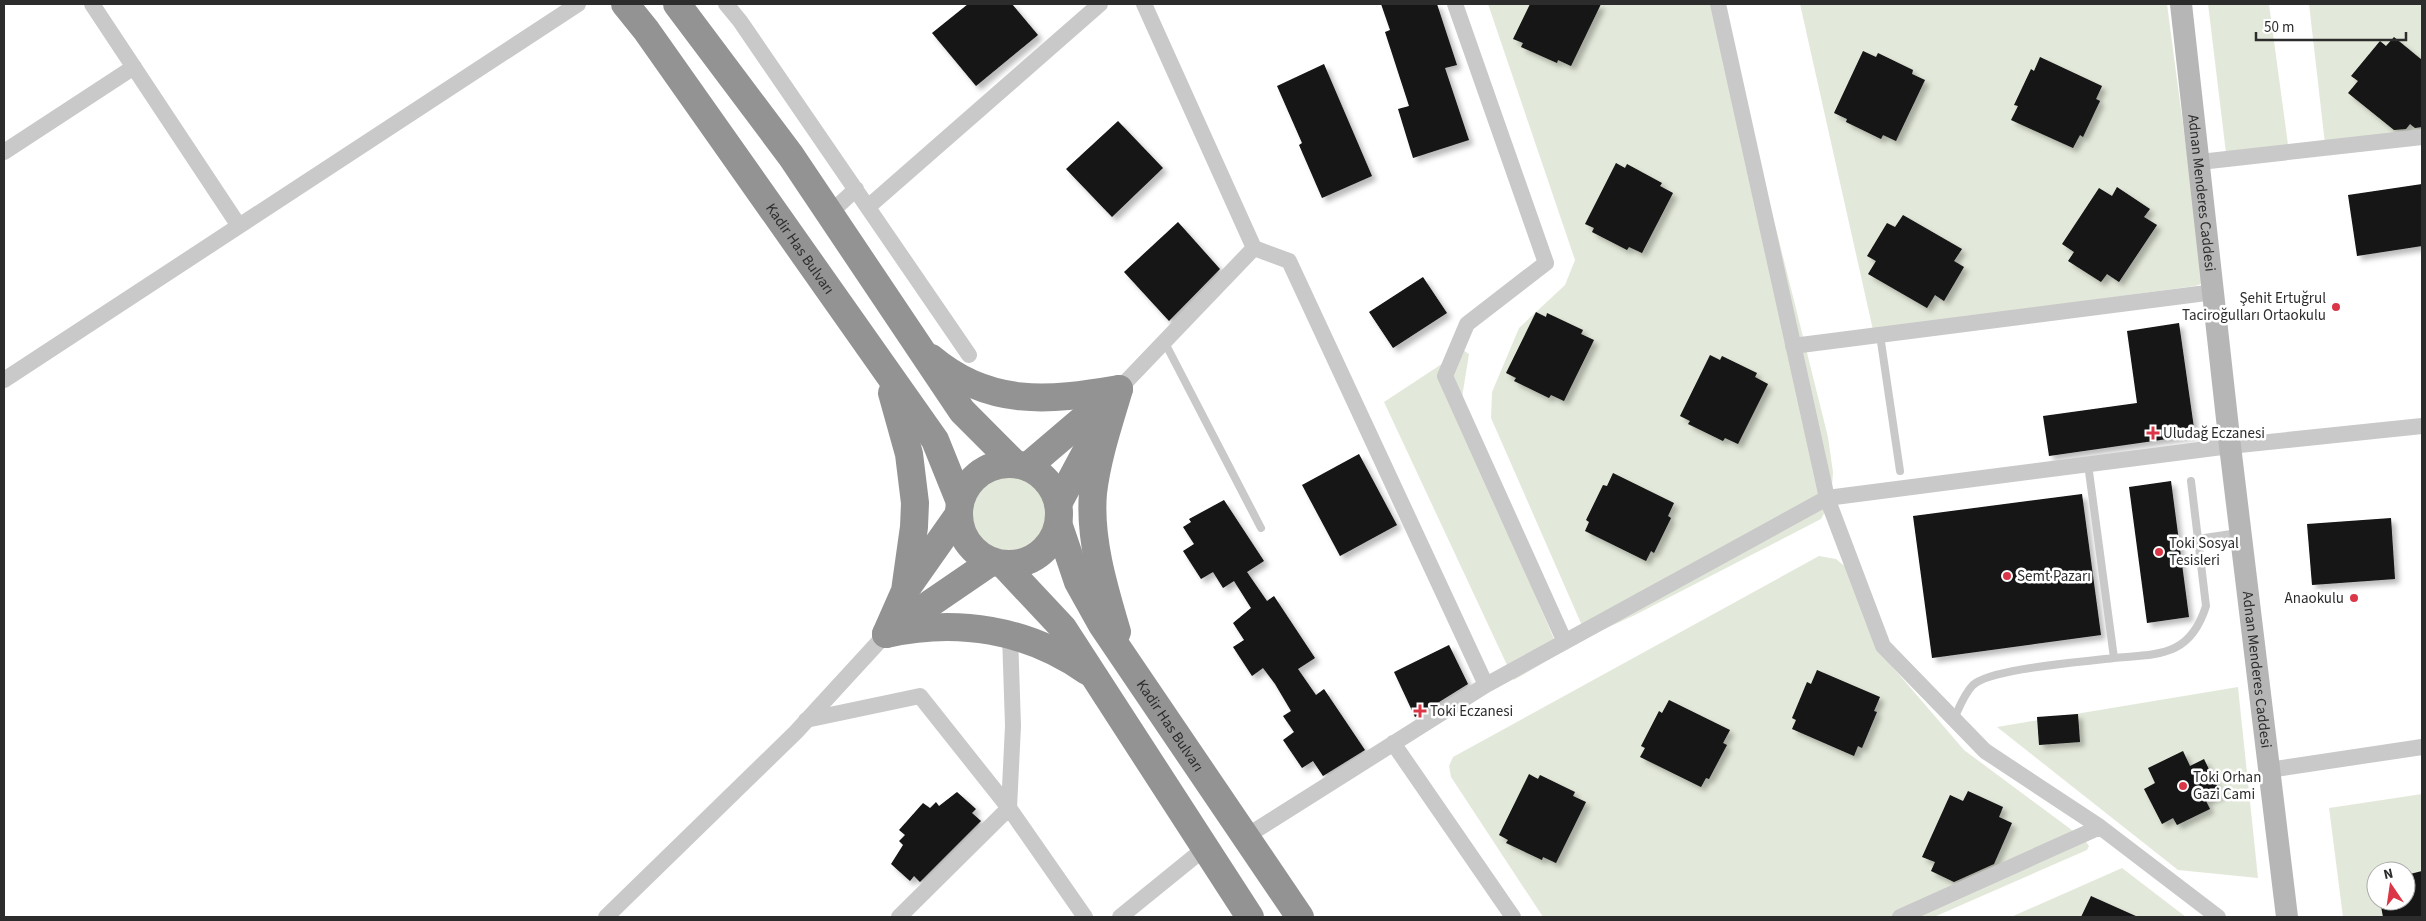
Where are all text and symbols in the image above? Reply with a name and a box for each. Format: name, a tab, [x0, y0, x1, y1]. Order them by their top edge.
scale bar	[2256, 10, 2406, 42]
text: 50 m	[2264, 17, 2294, 38]
street label: Adnan Menderes Caddesi	[2182, 113, 2221, 273]
street label: Kadir Has Bulvarı	[760, 199, 839, 299]
place label: Şehit Ertuğrul Taciroğulları Ortaokulu	[2182, 288, 2326, 326]
marker: Şehit Ertuğrul Taciroğulları Ortaokulu	[2330, 301, 2342, 313]
place label: Uludağ Eczanesi	[2163, 423, 2265, 444]
marker: Uludağ Eczanesi	[2147, 427, 2159, 439]
place label: Toki Sosyal Tesisleri	[2169, 533, 2239, 571]
marker: Toki Sosyal Tesisleri	[2153, 546, 2165, 558]
place label: Semt Pazarı	[2017, 566, 2091, 587]
marker: Semt Pazarı	[2001, 570, 2013, 582]
place label: Anaokulu	[2285, 588, 2344, 609]
street label: Adnan Menderes Caddesi	[2237, 590, 2276, 749]
marker: Anaokulu	[2348, 592, 2360, 604]
street label: Kadir Has Bulvarı	[1131, 676, 1209, 776]
place label: Toki Eczanesi	[1430, 701, 1513, 722]
marker: Toki Eczanesi	[1414, 705, 1426, 717]
place label: Toki Orhan Gazi Cami	[2193, 767, 2261, 805]
marker: Toki Orhan Gazi Cami	[2177, 780, 2189, 792]
north arrow	[2366, 861, 2416, 911]
text: N	[2382, 864, 2395, 885]

